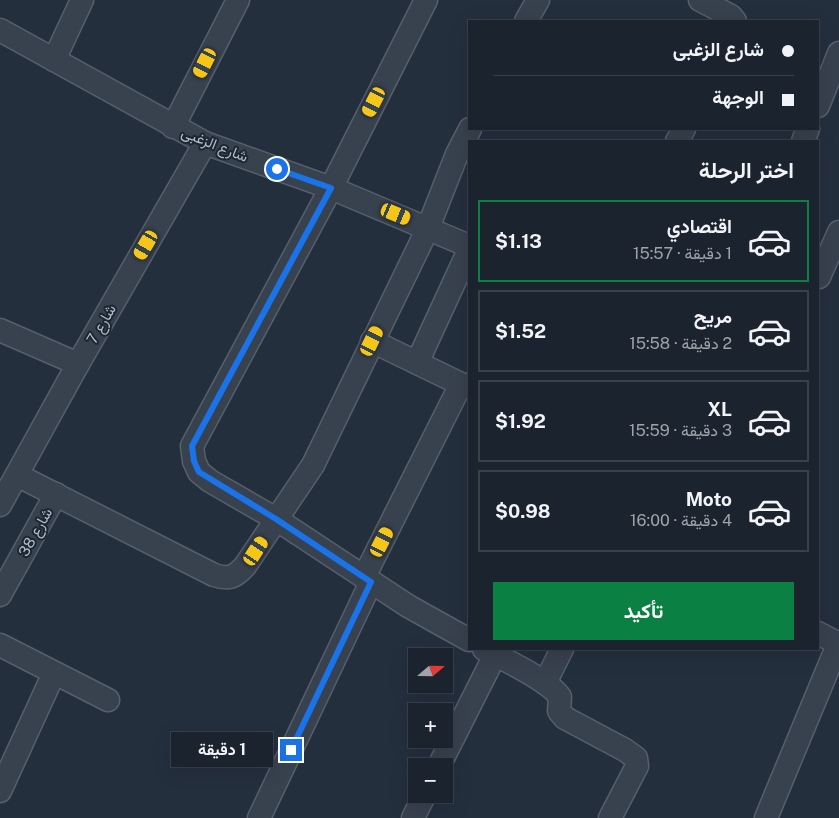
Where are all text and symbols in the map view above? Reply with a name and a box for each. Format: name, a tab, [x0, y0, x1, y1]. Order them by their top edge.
text: شارع الزغبى	[673, 38, 764, 60]
car	[191, 46, 218, 80]
car	[360, 85, 387, 119]
text: الوجهة	[712, 86, 764, 108]
street label: شارع الزغبى	[178, 123, 251, 168]
text: اختر الرحلة	[699, 157, 794, 183]
route start	[266, 158, 288, 180]
car	[379, 201, 412, 227]
text: اقتصادي	[667, 215, 732, 237]
icon: car	[747, 219, 792, 264]
car	[132, 228, 159, 262]
text: $1.13	[495, 230, 542, 252]
text: 1 دقيقة · 15:57	[633, 244, 732, 263]
street label: شارع 7	[83, 301, 122, 348]
text: مريح	[694, 305, 732, 327]
icon: car	[747, 309, 792, 354]
text: $1.52	[495, 320, 546, 342]
car	[358, 324, 385, 358]
text: 2 دقيقة · 15:58	[629, 334, 732, 353]
text: XL	[707, 398, 732, 420]
icon: car	[747, 399, 792, 444]
text: $1.92	[495, 410, 546, 432]
text: 3 دقيقة · 15:59	[629, 421, 732, 440]
text: Moto	[686, 488, 732, 510]
icon: car	[747, 489, 792, 534]
text: $0.98	[495, 500, 551, 522]
street label: شارع 38	[15, 505, 58, 561]
text: 4 دقيقة · 16:00	[630, 511, 732, 530]
car	[368, 525, 395, 559]
car	[241, 534, 270, 568]
button: تأكيد	[493, 582, 794, 640]
north arrow	[408, 648, 452, 692]
map controls	[408, 648, 453, 803]
button: +	[408, 703, 453, 748]
callout: 1 دقيقة	[171, 732, 274, 768]
route end	[280, 739, 302, 761]
text: 1 دقيقة	[198, 740, 246, 759]
button: −	[408, 758, 453, 803]

